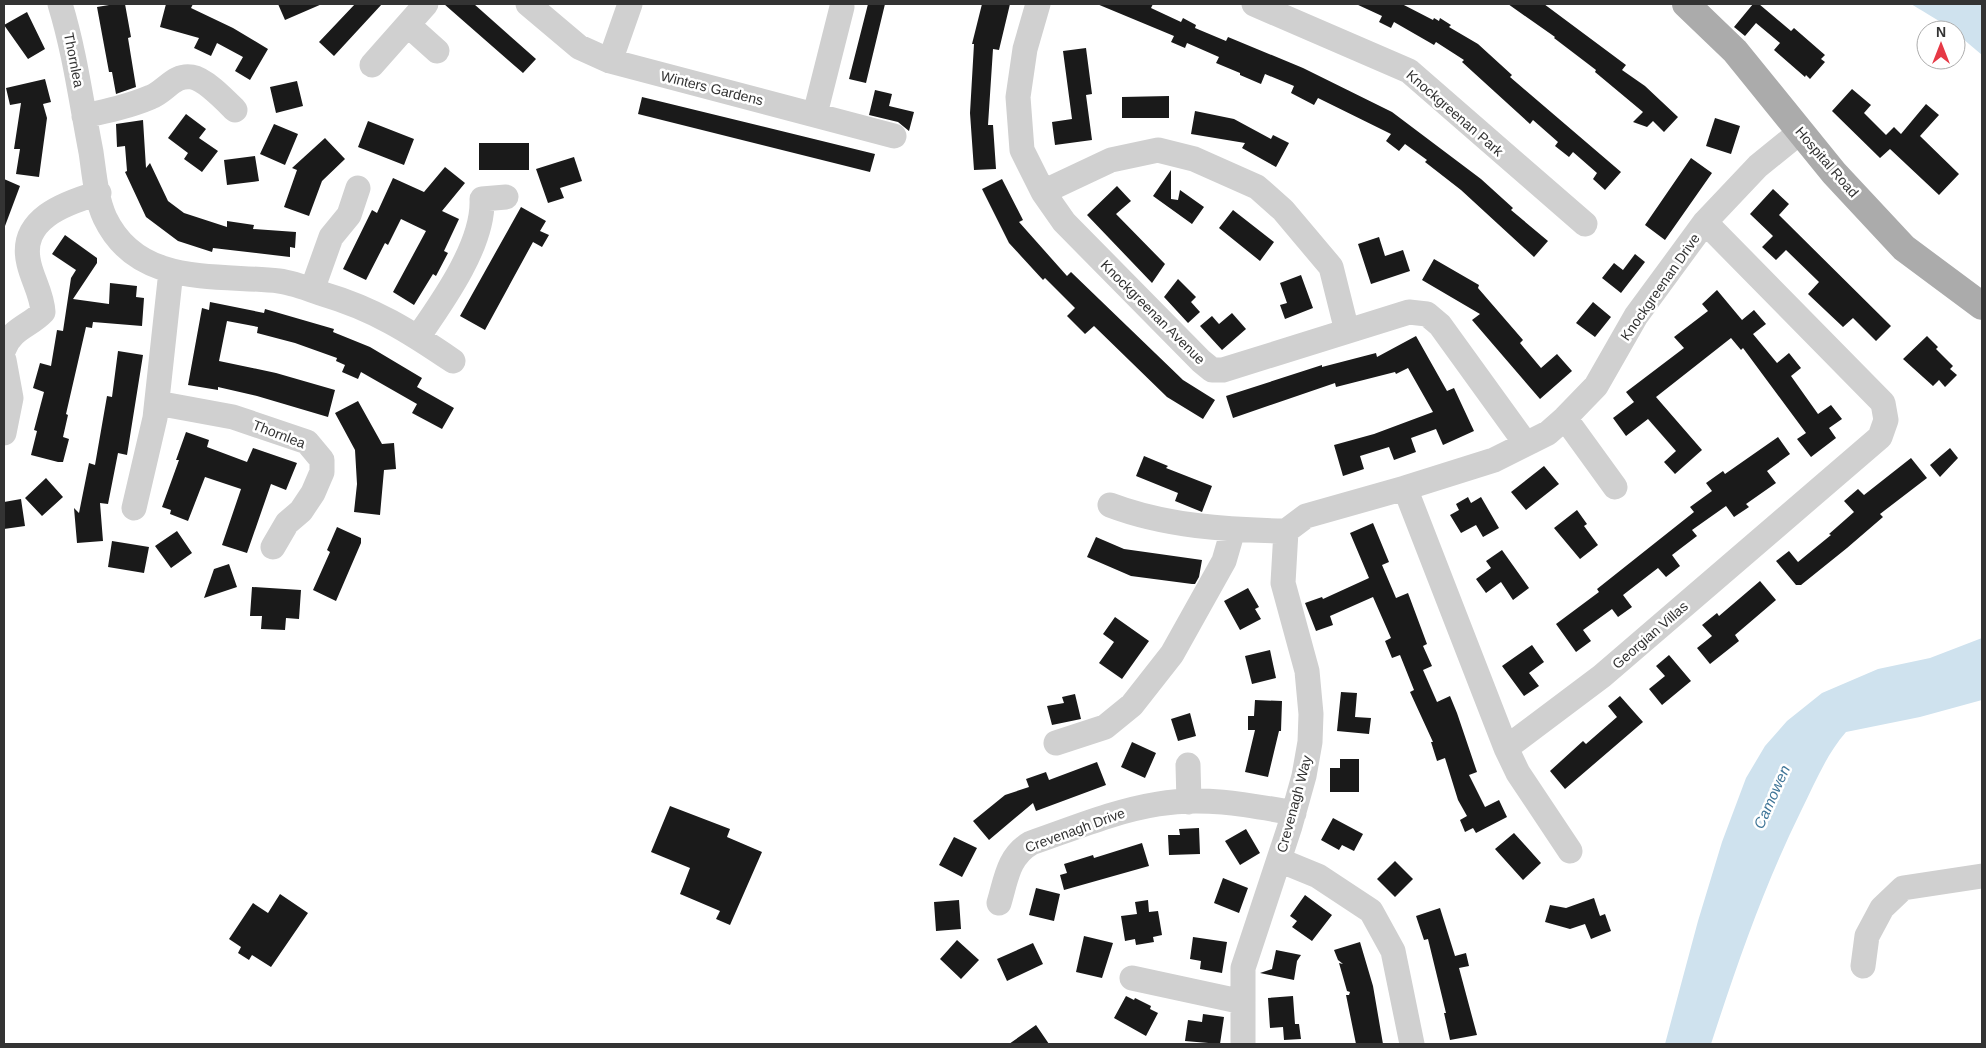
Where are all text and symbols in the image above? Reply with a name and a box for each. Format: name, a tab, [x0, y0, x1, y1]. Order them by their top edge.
north arrow	[1916, 20, 1966, 70]
text: N	[1936, 24, 1946, 40]
street label: Thornlea	[61, 31, 87, 89]
street label: Knockgreenan Park	[1403, 67, 1507, 160]
street label: Winters Gardens	[659, 68, 765, 108]
street label: Hospital Road	[1792, 124, 1862, 200]
street label: Knockgreenan Drive	[1617, 230, 1703, 344]
street label: Knockgreenan Avenue	[1098, 257, 1209, 368]
street label: Thornlea	[250, 417, 308, 451]
street label: Georgian Villas	[1609, 598, 1691, 672]
street label: Crevenagh Way	[1273, 754, 1315, 854]
water label: Camowen	[1750, 762, 1793, 831]
street label: Crevenagh Drive	[1023, 804, 1127, 855]

